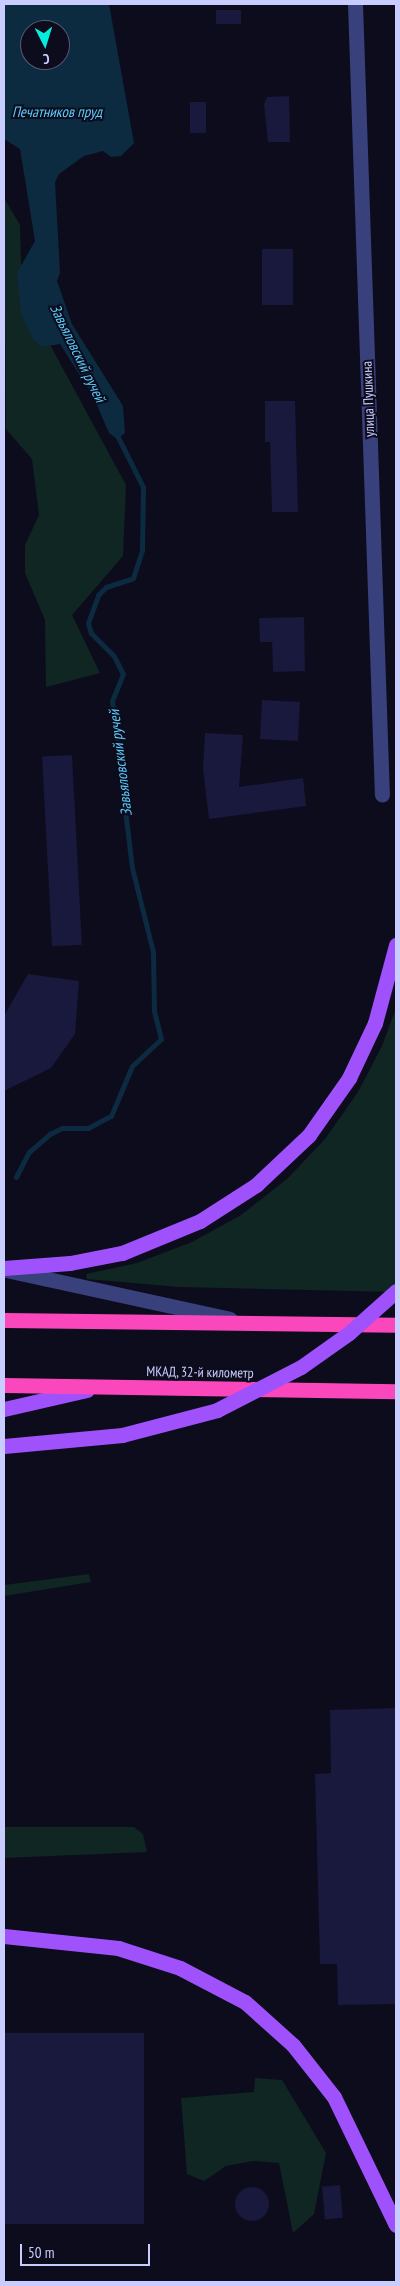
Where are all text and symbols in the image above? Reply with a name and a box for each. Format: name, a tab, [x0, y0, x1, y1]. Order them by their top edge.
north arrow	[20, 20, 70, 70]
text: С	[42, 50, 50, 68]
water label: Печатников пруд	[12, 103, 102, 121]
water label: Завьяловский ручей	[46, 301, 110, 405]
street label: улица Пушкина	[358, 361, 378, 437]
water label: Завьяловский ручей	[105, 709, 135, 817]
street label: МКАД, 32-й километр	[146, 1363, 254, 1381]
scale bar	[22, 2234, 152, 2266]
text: 50 m	[28, 2243, 54, 2262]

